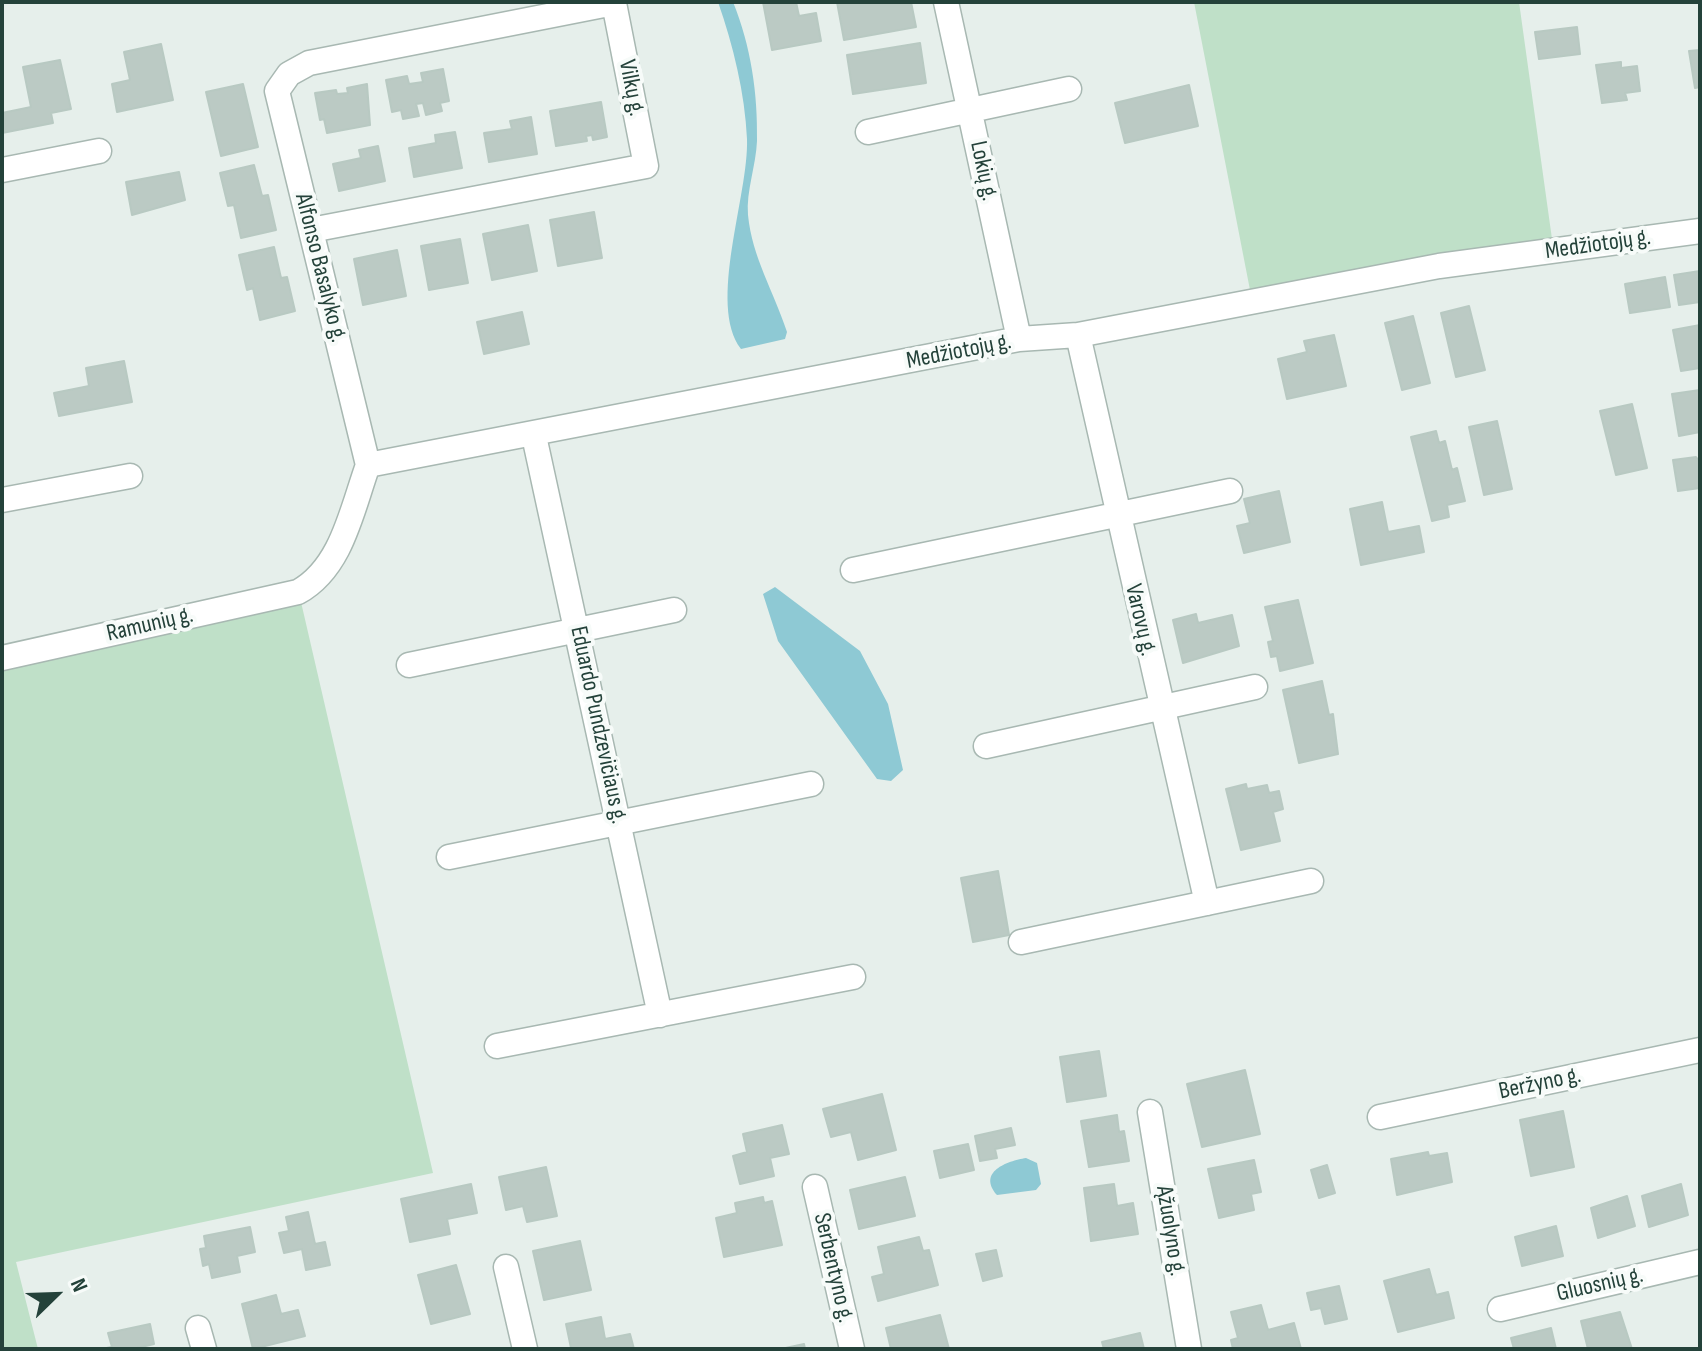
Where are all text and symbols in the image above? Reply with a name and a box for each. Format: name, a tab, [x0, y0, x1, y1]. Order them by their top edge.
street label: Vilkų g.	[611, 57, 651, 119]
street label: Lokių g.	[963, 139, 1003, 203]
street label: Alfonso Basalyko g.	[288, 191, 352, 345]
street label: Medžiotojų g.	[1543, 223, 1653, 267]
street label: Medžiotojų g.	[904, 328, 1014, 376]
street label: Varovų g.	[1118, 581, 1162, 659]
street label: Ramunių g.	[104, 601, 196, 649]
street label: Eduardo Pundzevičiaus g.	[563, 624, 633, 826]
street label: Beržyno g.	[1496, 1061, 1584, 1107]
street label: Ąžuolyno g.	[1149, 1184, 1191, 1278]
street label: Serbentyno g.	[806, 1210, 860, 1326]
north arrow	[16, 1255, 96, 1335]
street label: Gluosnių g.	[1554, 1261, 1646, 1309]
text: N	[64, 1275, 93, 1296]

